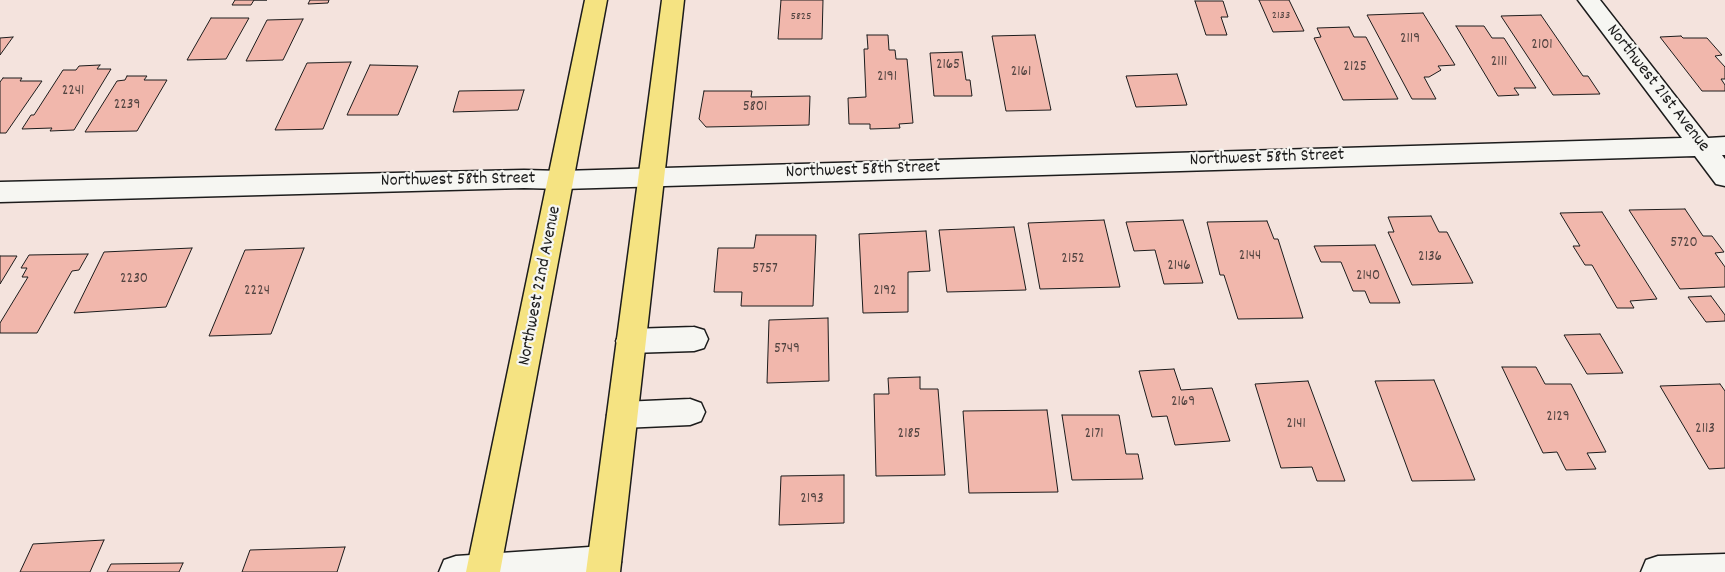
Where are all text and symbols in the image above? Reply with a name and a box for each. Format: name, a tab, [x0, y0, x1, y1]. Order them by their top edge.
house number: 2133	[1272, 9, 1290, 23]
house number: 5825	[790, 10, 812, 24]
street label: Northwest 21st Avenue	[1601, 21, 1713, 157]
house number: 2119	[1400, 31, 1420, 49]
house number: 2101	[1531, 37, 1553, 55]
house number: 2111	[1491, 54, 1507, 72]
house number: 2165	[936, 57, 960, 75]
house number: 2125	[1343, 59, 1367, 77]
house number: 2161	[1011, 64, 1031, 82]
house number: 2191	[877, 69, 897, 87]
house number: 2241	[62, 83, 84, 101]
house number: 2239	[114, 97, 140, 115]
house number: 5801	[743, 99, 767, 117]
street label: Northwest 58th Street	[1189, 146, 1345, 172]
street label: Northwest 58th Street	[785, 158, 941, 184]
street label: Northwest 58th Street	[381, 169, 535, 193]
street label: Northwest 22nd Avenue	[515, 204, 567, 368]
house number: 5720	[1670, 235, 1698, 253]
house number: 2144	[1239, 248, 1261, 266]
house number: 2136	[1418, 249, 1442, 267]
house number: 2152	[1061, 251, 1085, 269]
house number: 2146	[1167, 258, 1191, 276]
house number: 5757	[752, 261, 778, 279]
house number: 2140	[1356, 268, 1380, 286]
house number: 2230	[120, 271, 148, 289]
house number: 2224	[244, 283, 270, 301]
house number: 2192	[873, 283, 897, 301]
house number: 5749	[774, 341, 800, 359]
house number: 2169	[1171, 394, 1195, 412]
house number: 2129	[1546, 409, 1570, 427]
house number: 2141	[1286, 416, 1306, 434]
house number: 2113	[1695, 421, 1715, 439]
house number: 2185	[898, 426, 920, 444]
house number: 2171	[1085, 426, 1103, 444]
house number: 2193	[800, 491, 824, 509]

